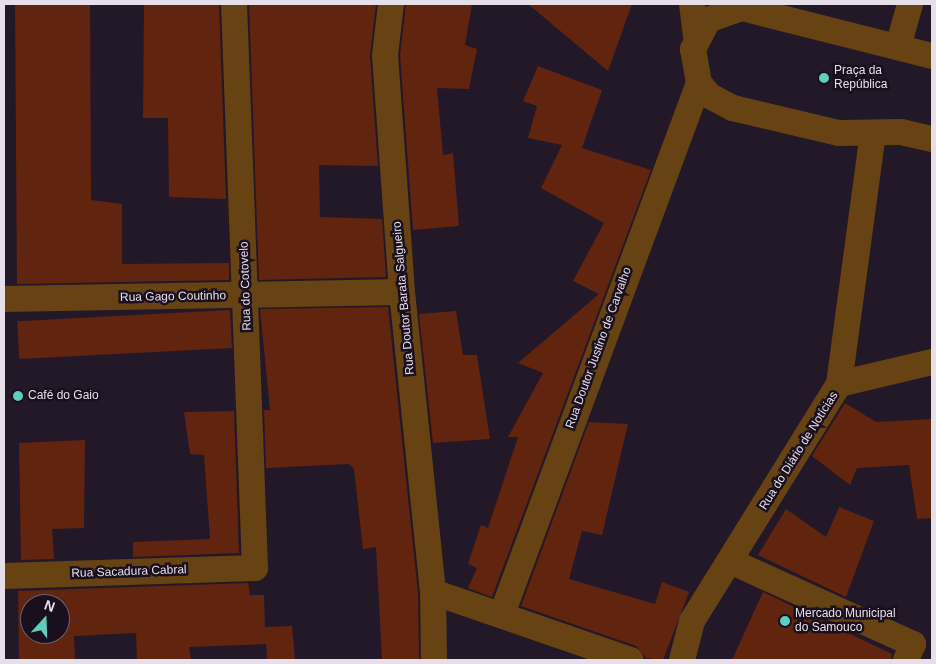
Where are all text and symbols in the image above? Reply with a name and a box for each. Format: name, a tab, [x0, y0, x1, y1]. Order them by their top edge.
place label: Praça da República	[834, 64, 887, 92]
marker: Praça da República	[818, 72, 830, 84]
street label: Rua Doutor Barata Salgueiro	[390, 221, 418, 375]
street label: Rua do Cotovelo	[237, 241, 255, 331]
street label: Rua Doutor Justino de Carvalho	[563, 265, 635, 431]
street label: Rua Gago Coutinho	[120, 289, 226, 305]
place label: Café do Gaio	[28, 389, 99, 403]
street label: Rua do Diário de Notícias	[757, 389, 841, 513]
marker: Café do Gaio	[12, 390, 24, 402]
street label: Rua Sacadura Cabral	[71, 563, 187, 581]
north arrow	[20, 594, 70, 644]
text: N	[42, 597, 57, 615]
place label: Mercado Municipal do Samouco	[795, 607, 896, 635]
marker: Mercado Municipal do Samouco	[779, 615, 791, 627]

